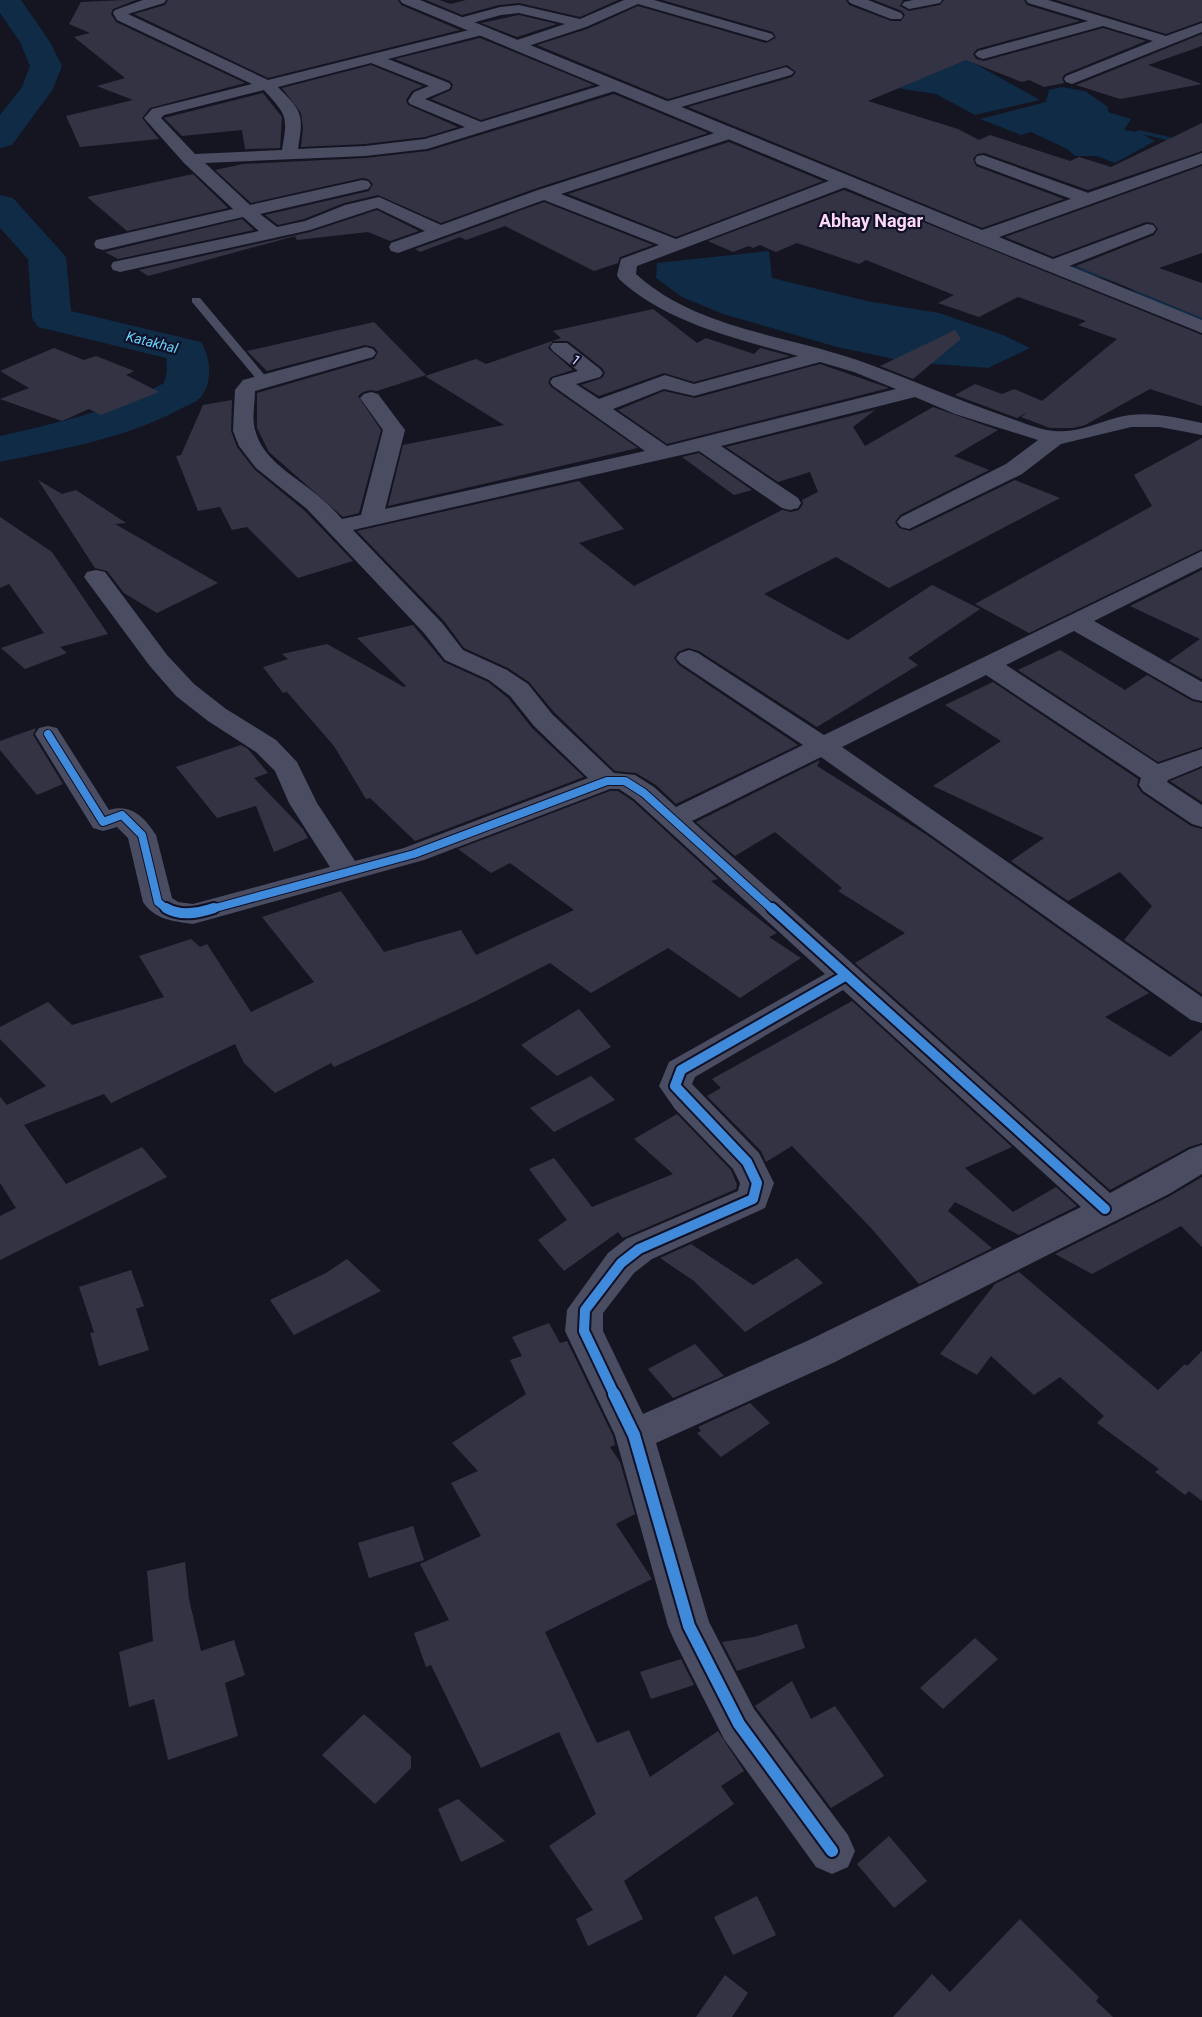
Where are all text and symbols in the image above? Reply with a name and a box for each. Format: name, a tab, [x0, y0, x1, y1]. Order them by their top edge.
district label: Abhay Nagar	[819, 210, 923, 231]
water label: Katakhal	[124, 328, 180, 356]
street label: 1	[568, 351, 584, 369]

